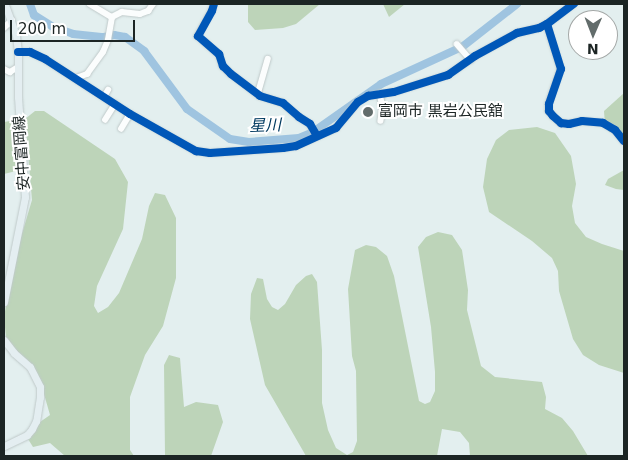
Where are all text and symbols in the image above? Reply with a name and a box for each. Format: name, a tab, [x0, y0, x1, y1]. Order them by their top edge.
scale bar	[12, 10, 138, 42]
north arrow	[568, 10, 618, 60]
text: 200 m	[18, 20, 66, 38]
text: N	[587, 41, 599, 57]
place label: 富岡市 黒岩公民舘	[378, 103, 503, 121]
marker: 富岡市 黒岩公民舘	[362, 106, 374, 118]
street label: 安中富岡線	[10, 115, 34, 191]
water label: 星川	[249, 116, 281, 136]

